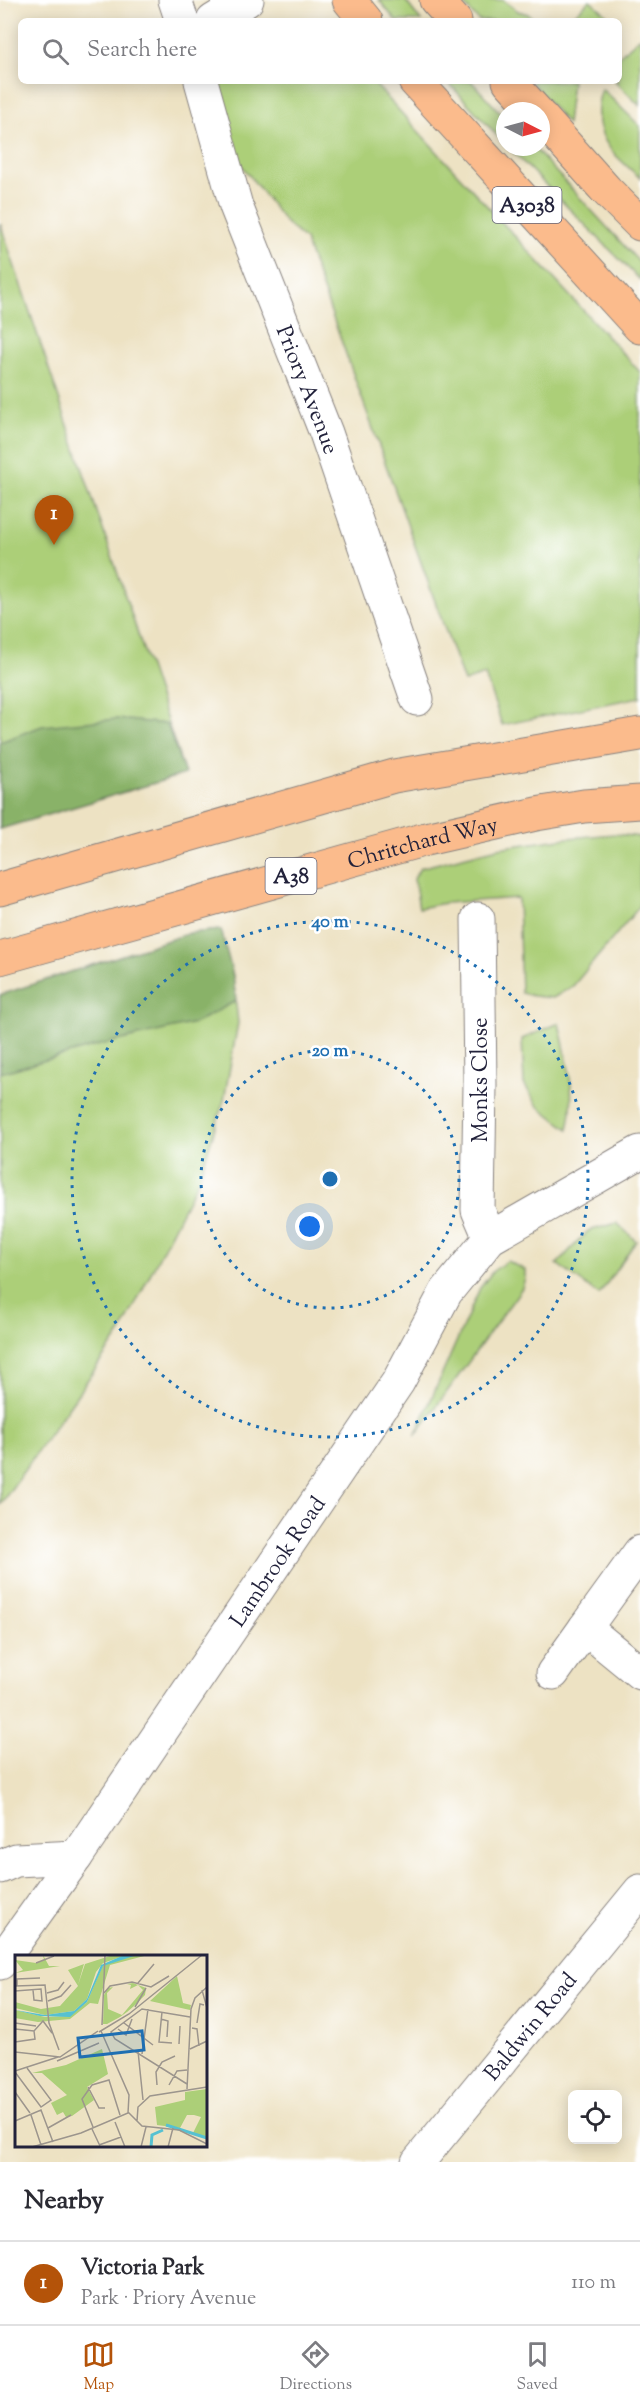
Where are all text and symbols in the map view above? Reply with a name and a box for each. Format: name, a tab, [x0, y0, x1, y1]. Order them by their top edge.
search box	[18, 18, 622, 84]
icon: search	[39, 35, 72, 68]
text: Search here	[87, 35, 197, 67]
north arrow	[496, 102, 550, 156]
road number: A3038	[492, 187, 562, 223]
street label: Priory Avenue	[266, 321, 345, 459]
pin: 1	[34, 496, 74, 545]
street label: Chritchard Way	[344, 810, 501, 879]
road number: A38	[266, 858, 316, 894]
text: 40 m	[310, 910, 349, 936]
street label: Monks Close	[466, 1018, 498, 1142]
text: 20 m	[312, 1039, 348, 1065]
centre of rings	[320, 1169, 340, 1189]
your location	[295, 1212, 324, 1241]
street label: Lambrook Road	[223, 1491, 335, 1635]
inset map	[15, 1955, 207, 2147]
street label: Baldwin Road	[478, 1967, 586, 2089]
map controls	[568, 2090, 622, 2144]
button: locate	[568, 2090, 622, 2144]
text: Nearby	[24, 2183, 104, 2220]
text: Victoria Park	[81, 2253, 204, 2285]
text: 1	[40, 2269, 47, 2298]
text: 110 m	[571, 2269, 616, 2298]
text: Park · Priory Avenue	[81, 2285, 256, 2314]
tab: Map	[82, 2338, 115, 2397]
tab: Directions	[280, 2338, 352, 2397]
tab: Saved	[517, 2338, 558, 2397]

